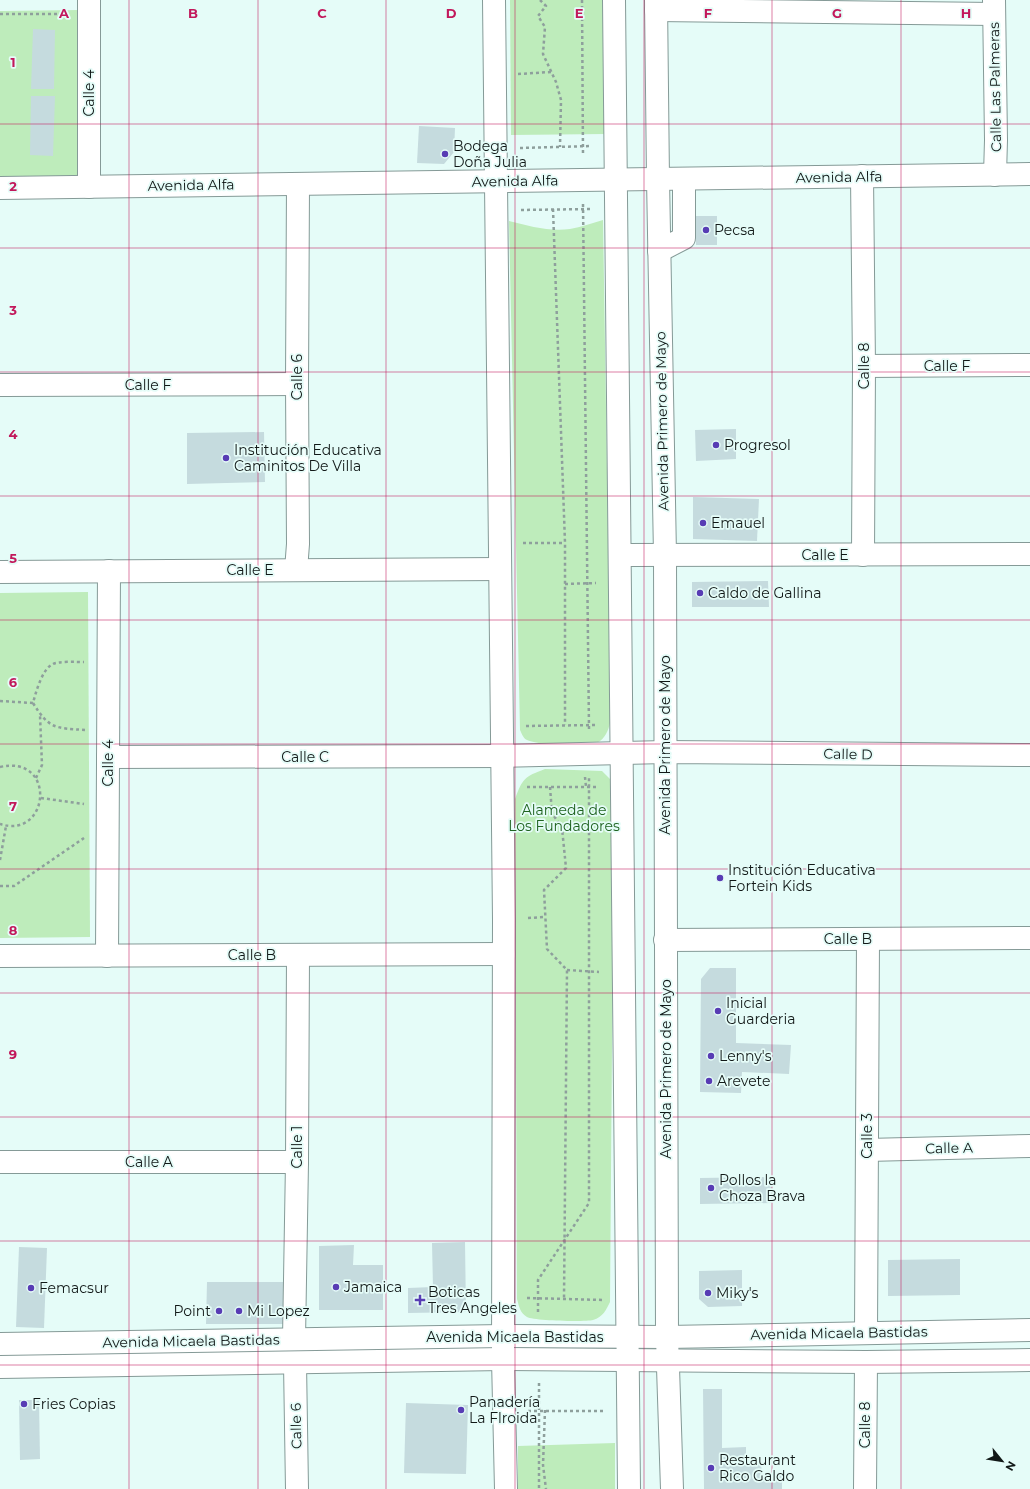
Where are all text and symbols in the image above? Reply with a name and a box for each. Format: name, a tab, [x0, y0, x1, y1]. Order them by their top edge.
text: A	[58, 5, 70, 21]
text: B	[188, 5, 198, 21]
text: C	[317, 5, 327, 21]
text: D	[446, 5, 457, 21]
text: E	[575, 5, 584, 21]
text: F	[704, 5, 712, 21]
text: G	[832, 5, 842, 21]
text: H	[961, 5, 971, 21]
street label: Calle Las Palmeras	[985, 22, 1005, 152]
text: 1	[10, 54, 16, 70]
street label: Calle 4	[80, 69, 98, 117]
place label: Bodega Doña Julia	[453, 137, 527, 171]
marker: Bodega Doña Julia	[440, 149, 450, 159]
street label: Avenida Alfa	[795, 167, 883, 187]
street label: Avenida Alfa	[471, 171, 559, 191]
street label: Avenida Alfa	[147, 175, 235, 195]
text: 2	[9, 178, 17, 194]
place label: Pecsa	[714, 221, 755, 239]
marker: Pecsa	[701, 225, 711, 235]
text: 3	[8, 302, 17, 318]
street label: Avenida Primero de Mayo	[651, 331, 673, 511]
street label: Calle 8	[855, 343, 873, 389]
street label: Calle 6	[288, 353, 306, 400]
street label: Calle F	[924, 357, 970, 375]
street label: Calle F	[125, 376, 171, 394]
text: 4	[9, 426, 18, 442]
place label: Progresol	[724, 436, 791, 454]
marker: Progresol	[711, 440, 721, 450]
place label: Institución Educativa Caminitos De Villa	[234, 441, 382, 475]
marker: Institución Educativa Caminitos De Villa	[221, 453, 231, 463]
place label: Emauel	[711, 514, 765, 532]
marker: Emauel	[698, 518, 708, 528]
street label: Calle E	[801, 546, 849, 564]
text: 5	[9, 550, 17, 566]
street label: Calle E	[226, 561, 274, 579]
place label: Caldo de Gallina	[708, 584, 822, 602]
marker: Caldo de Gallina	[695, 588, 705, 598]
street label: Avenida Primero de Mayo	[656, 655, 674, 835]
text: 6	[9, 674, 18, 690]
street label: Calle 4	[99, 739, 117, 787]
street label: Calle D	[823, 745, 873, 763]
street label: Calle C	[281, 748, 329, 766]
text: 7	[9, 798, 17, 814]
park label: Alameda de Los Fundadores	[508, 801, 620, 835]
place label: Institución Educativa Fortein Kids	[728, 861, 876, 895]
marker: Institución Educativa Fortein Kids	[715, 873, 725, 883]
text: 8	[9, 922, 18, 938]
street label: Calle B	[824, 930, 872, 948]
street label: Calle B	[228, 946, 276, 964]
street label: Avenida Primero de Mayo	[657, 979, 675, 1159]
place label: Inicial Guarderia	[726, 994, 795, 1028]
marker: Inicial Guarderia	[713, 1006, 723, 1016]
text: 9	[9, 1046, 17, 1062]
place label: Lenny's	[719, 1047, 772, 1065]
marker: Lenny's	[706, 1051, 716, 1061]
place label: Arevete	[717, 1072, 771, 1090]
marker: Arevete	[704, 1076, 714, 1086]
street label: Calle 3	[858, 1113, 876, 1159]
street label: Calle 1	[288, 1126, 306, 1168]
street label: Calle A	[925, 1139, 974, 1157]
street label: Calle A	[125, 1153, 174, 1171]
place label: Pollos la Choza Brava	[719, 1171, 805, 1205]
marker: Pollos la Choza Brava	[706, 1183, 716, 1193]
place label: Jamaica	[343, 1278, 402, 1296]
place label: Femacsur	[39, 1279, 109, 1297]
marker: Jamaica	[331, 1282, 341, 1292]
marker: Femacsur	[26, 1283, 36, 1293]
place label: Boticas Tres Angeles	[428, 1283, 517, 1317]
place label: Miky's	[716, 1284, 759, 1302]
marker: Miky's	[703, 1288, 713, 1298]
marker: Boticas Tres Angeles	[415, 1295, 425, 1305]
place label: Point	[173, 1302, 211, 1320]
place label: Mi Lopez	[247, 1302, 310, 1320]
marker: Point	[214, 1306, 224, 1316]
marker: Mi Lopez	[234, 1306, 244, 1316]
street label: Avenida Micaela Bastidas	[750, 1322, 928, 1344]
street label: Avenida Micaela Bastidas	[426, 1328, 604, 1346]
street label: Avenida Micaela Bastidas	[102, 1330, 280, 1352]
place label: Panadería La Flroida	[469, 1393, 540, 1427]
place label: Fries Copias	[32, 1395, 116, 1413]
marker: Fries Copias	[19, 1399, 29, 1409]
street label: Calle 6	[287, 1402, 305, 1449]
street label: Calle 8	[856, 1402, 874, 1448]
marker: Panadería La Flroida	[456, 1405, 466, 1415]
north arrow	[982, 1441, 1022, 1481]
place label: Restaurant Rico Galdo	[719, 1451, 796, 1485]
text: N	[1002, 1459, 1019, 1473]
marker: Restaurant Rico Galdo	[706, 1463, 716, 1473]

